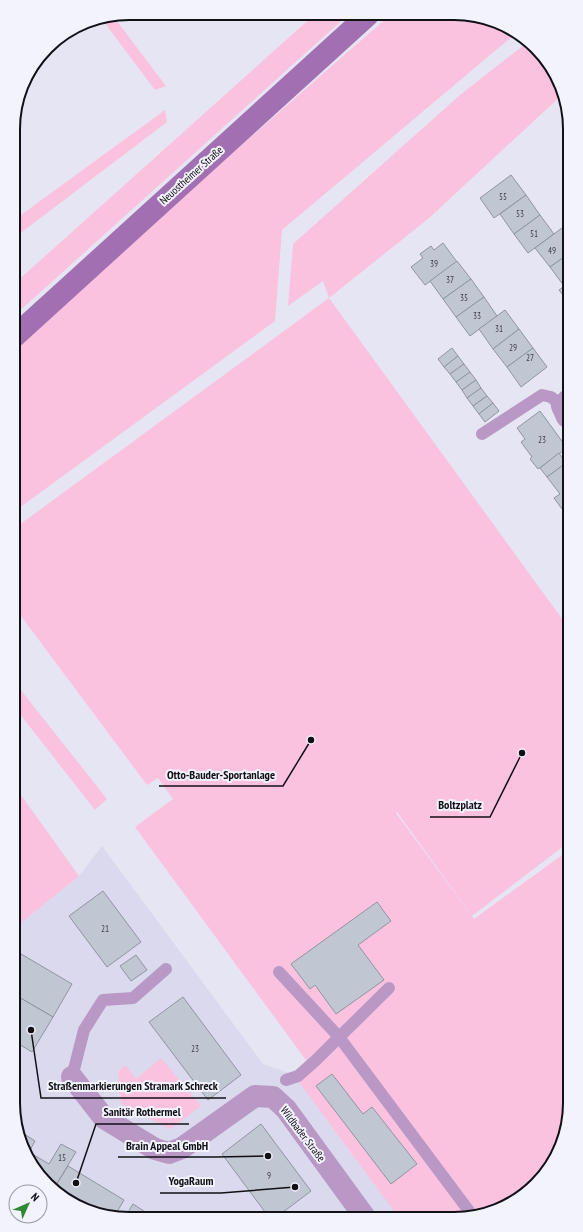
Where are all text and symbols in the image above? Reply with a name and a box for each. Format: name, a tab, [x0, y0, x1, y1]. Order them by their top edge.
street label: Neuostheimer Straße	[156, 143, 226, 207]
house number: 55	[499, 191, 507, 202]
house number: 53	[516, 208, 524, 219]
house number: 51	[530, 228, 538, 239]
house number: 49	[548, 245, 556, 256]
house number: 39	[430, 258, 438, 269]
house number: 37	[446, 274, 454, 285]
house number: 35	[460, 292, 468, 303]
house number: 33	[473, 310, 481, 321]
house number: 31	[495, 323, 503, 334]
house number: 29	[509, 342, 517, 353]
house number: 27	[526, 352, 534, 363]
house number: 23	[538, 434, 546, 445]
callout: Otto-Bauder-Sportanlage	[159, 762, 283, 786]
text: Otto-Bauder-Sportanlage	[167, 767, 275, 782]
callout: Boltzplatz	[430, 793, 490, 817]
text: Boltzplatz	[438, 797, 482, 812]
house number: 21	[101, 923, 109, 934]
house number: 23	[191, 1043, 199, 1054]
callout: Straßenmarkierungen Stramark Schreck	[41, 1074, 226, 1098]
text: Straßenmarkierungen Stramark Schreck	[48, 1078, 218, 1093]
callout: Sanitär Rothermel	[96, 1100, 189, 1124]
street label: Wildbader Straße	[278, 1103, 329, 1165]
text: Sanitär Rothermel	[103, 1104, 181, 1119]
callout: Brain Appeal GmbH	[118, 1133, 216, 1157]
text: Brain Appeal GmbH	[126, 1138, 208, 1153]
house number: 15	[58, 1152, 66, 1163]
callout: YogaRaum	[160, 1169, 221, 1193]
house number: 9	[267, 1170, 271, 1181]
text: YogaRaum	[168, 1173, 213, 1188]
north arrow	[8, 1184, 48, 1224]
text: N	[28, 1190, 42, 1204]

